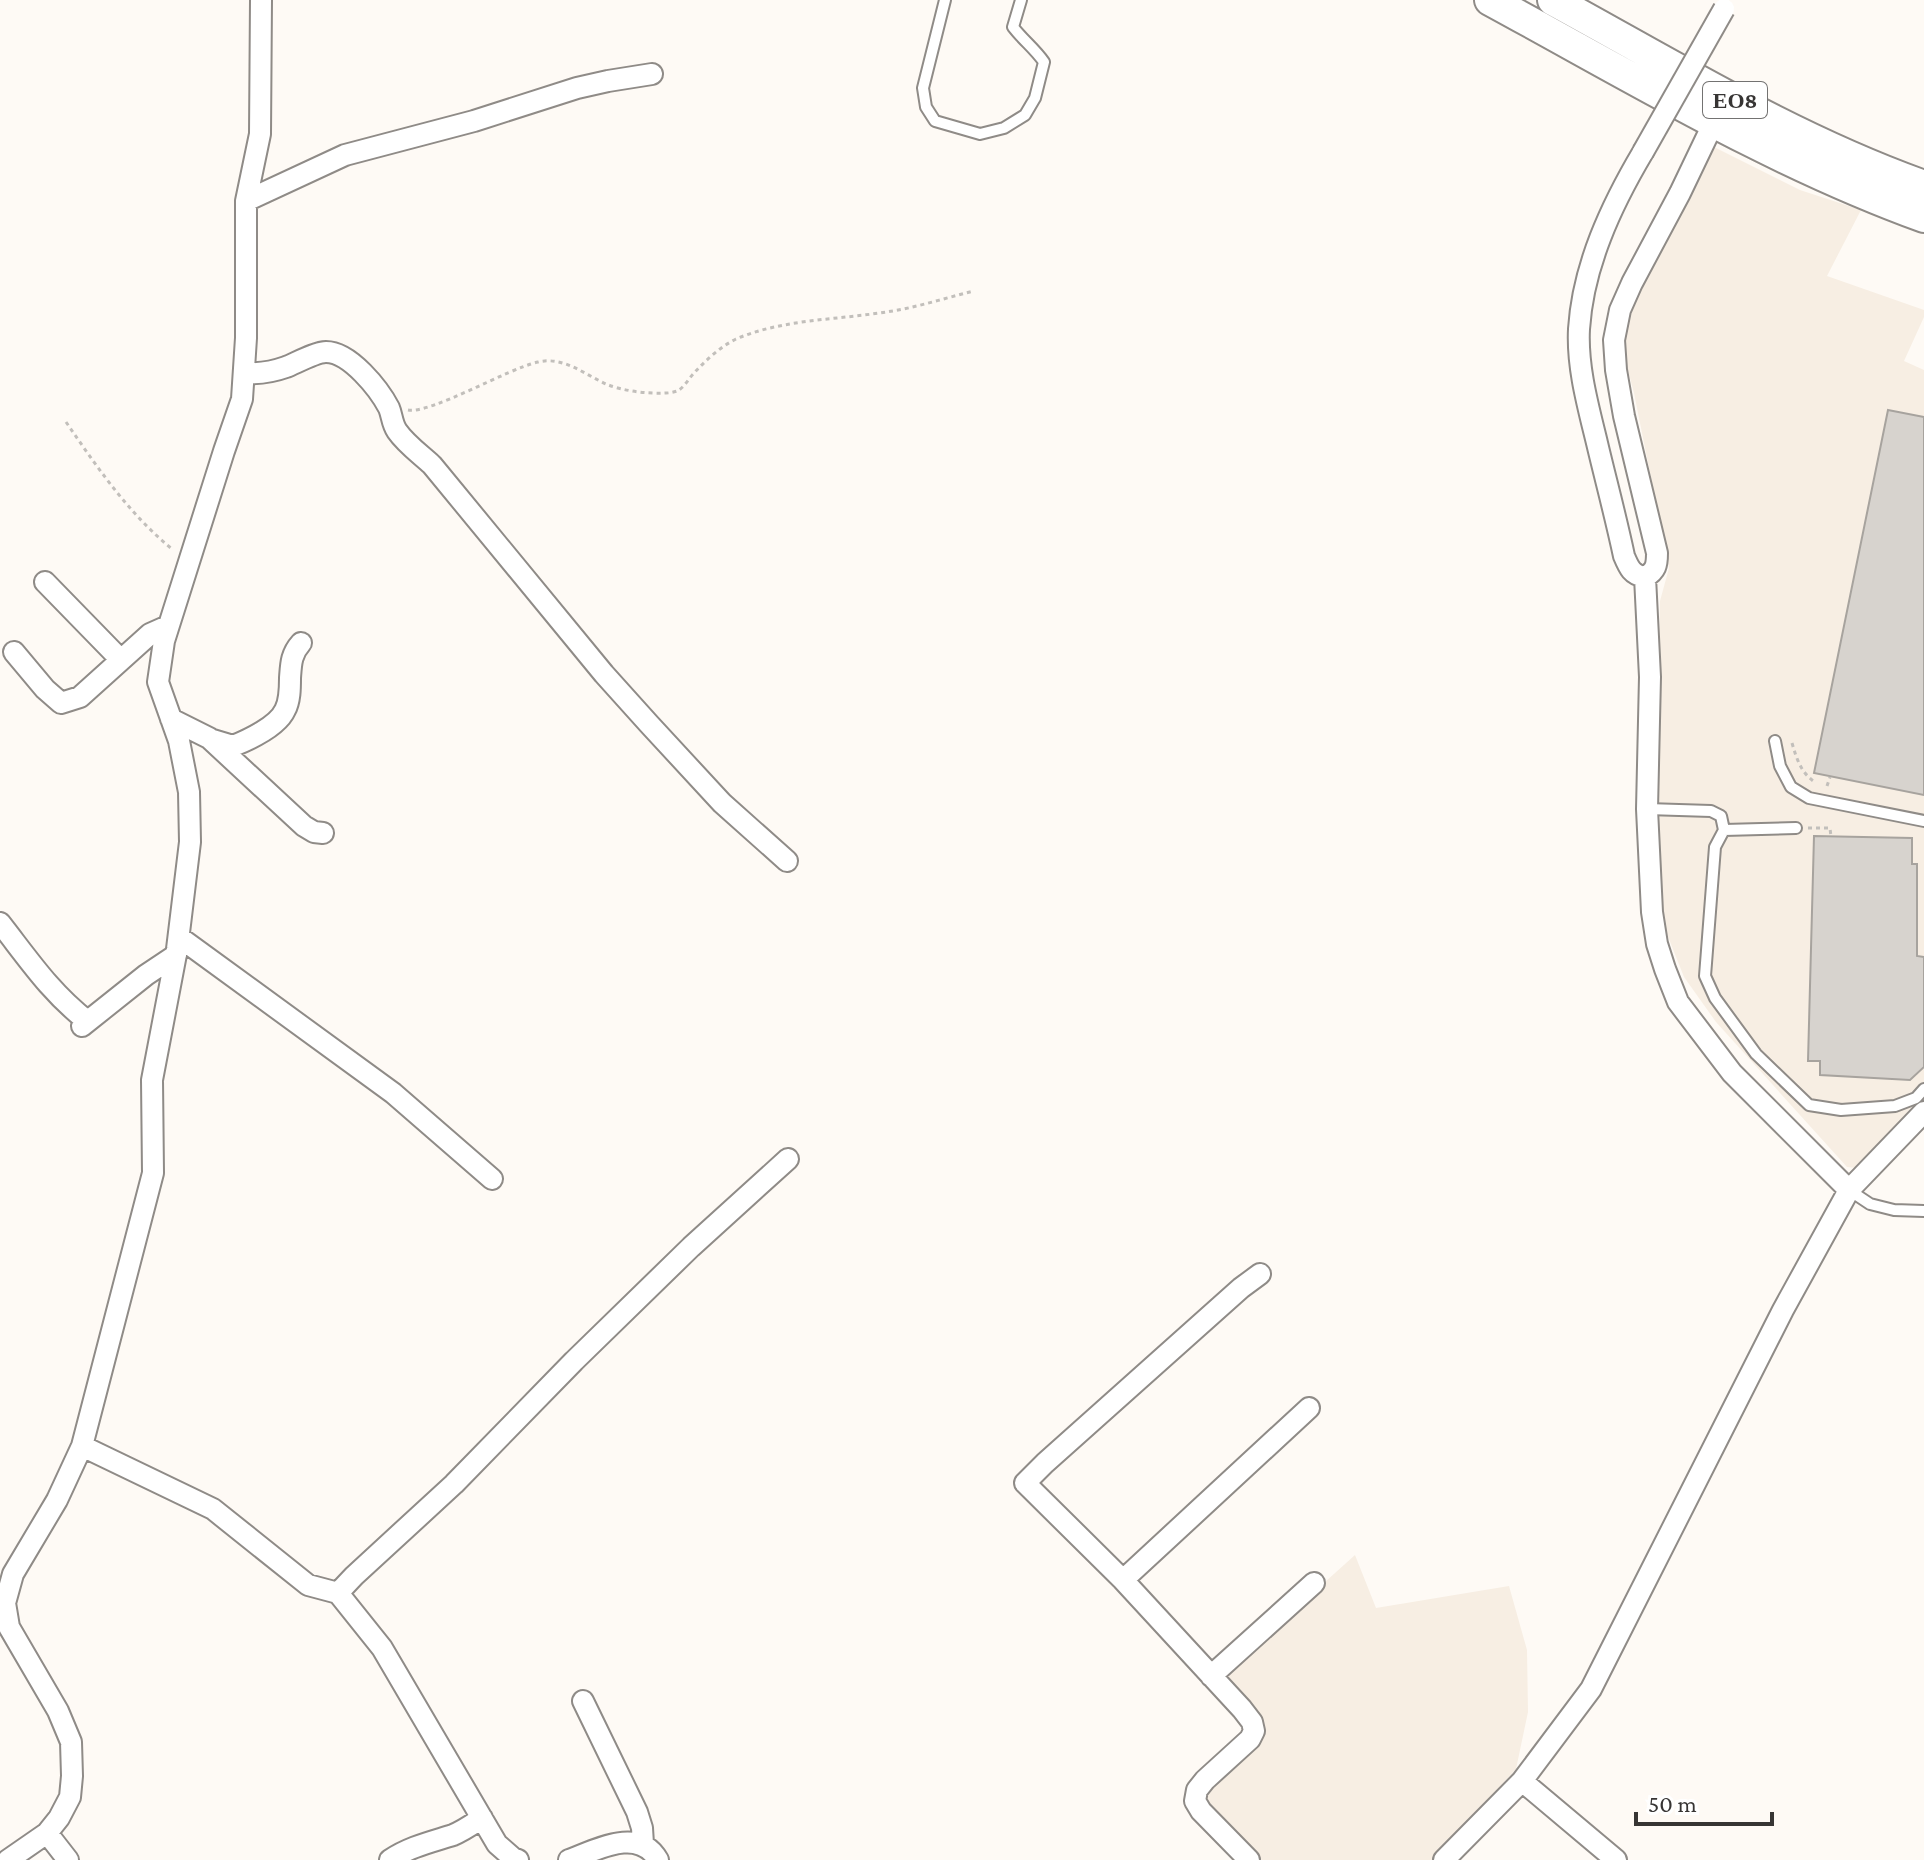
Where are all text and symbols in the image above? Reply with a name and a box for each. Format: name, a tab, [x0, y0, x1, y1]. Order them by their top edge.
road number: ΕΟ8	[1703, 82, 1767, 118]
scale bar	[1636, 1776, 1772, 1826]
text: 50 m	[1648, 1790, 1697, 1817]

